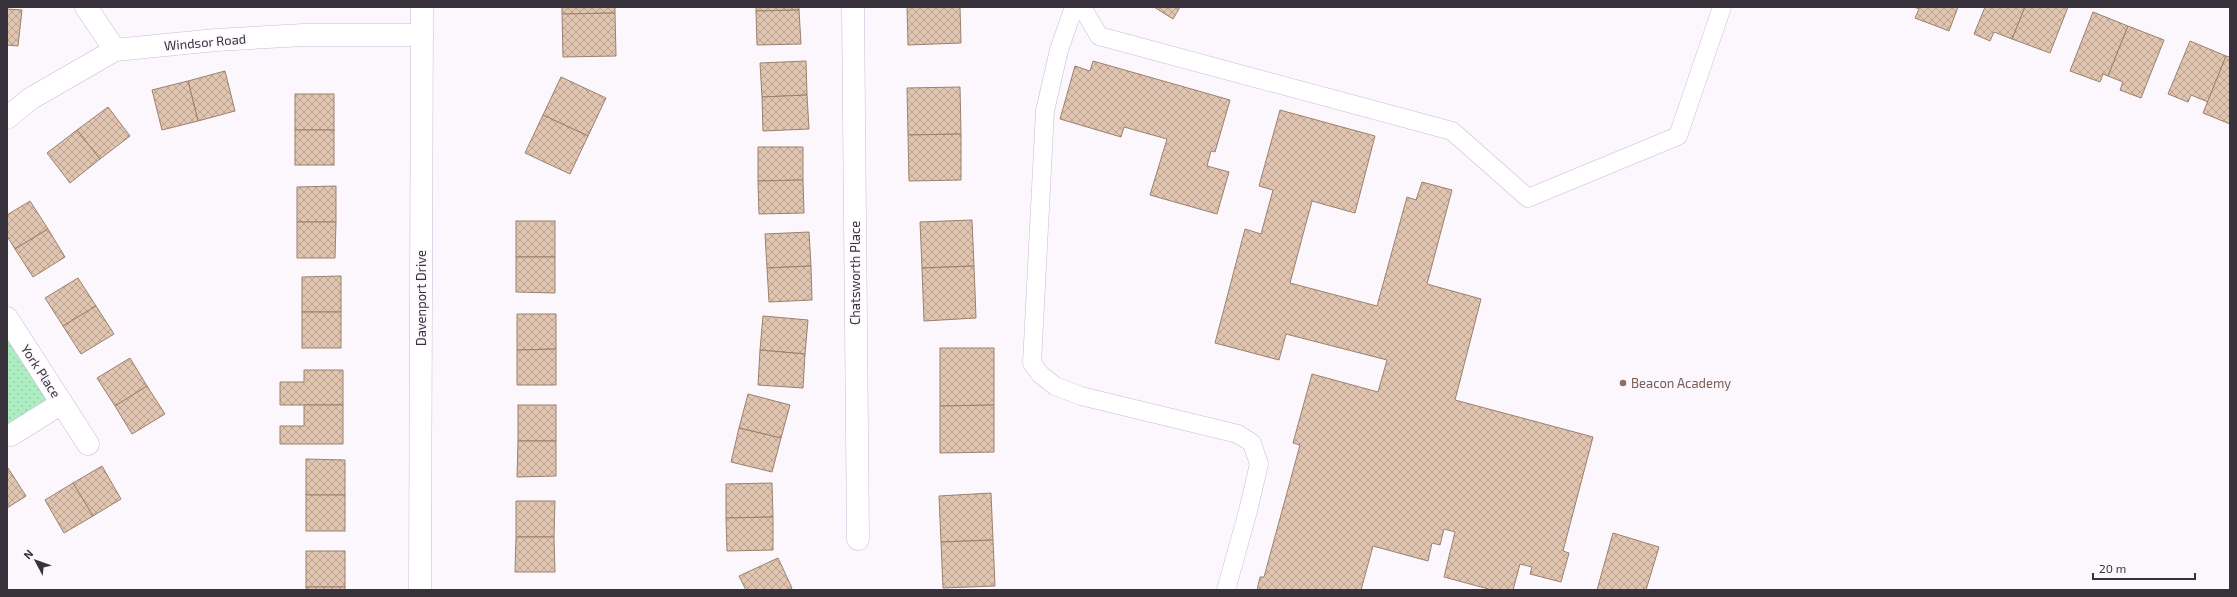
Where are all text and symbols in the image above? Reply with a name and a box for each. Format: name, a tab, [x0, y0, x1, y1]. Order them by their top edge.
street label: Windsor Road	[163, 30, 247, 54]
street label: Chatsworth Place	[847, 221, 863, 325]
street label: Davenport Drive	[413, 250, 429, 346]
street label: York Place	[18, 341, 64, 401]
place label: Beacon Academy	[1631, 375, 1731, 391]
marker: Beacon Academy	[1618, 378, 1628, 388]
north arrow	[16, 541, 56, 581]
text: N	[21, 547, 36, 561]
scale bar	[2093, 555, 2195, 581]
text: 20 m	[2099, 561, 2126, 575]

